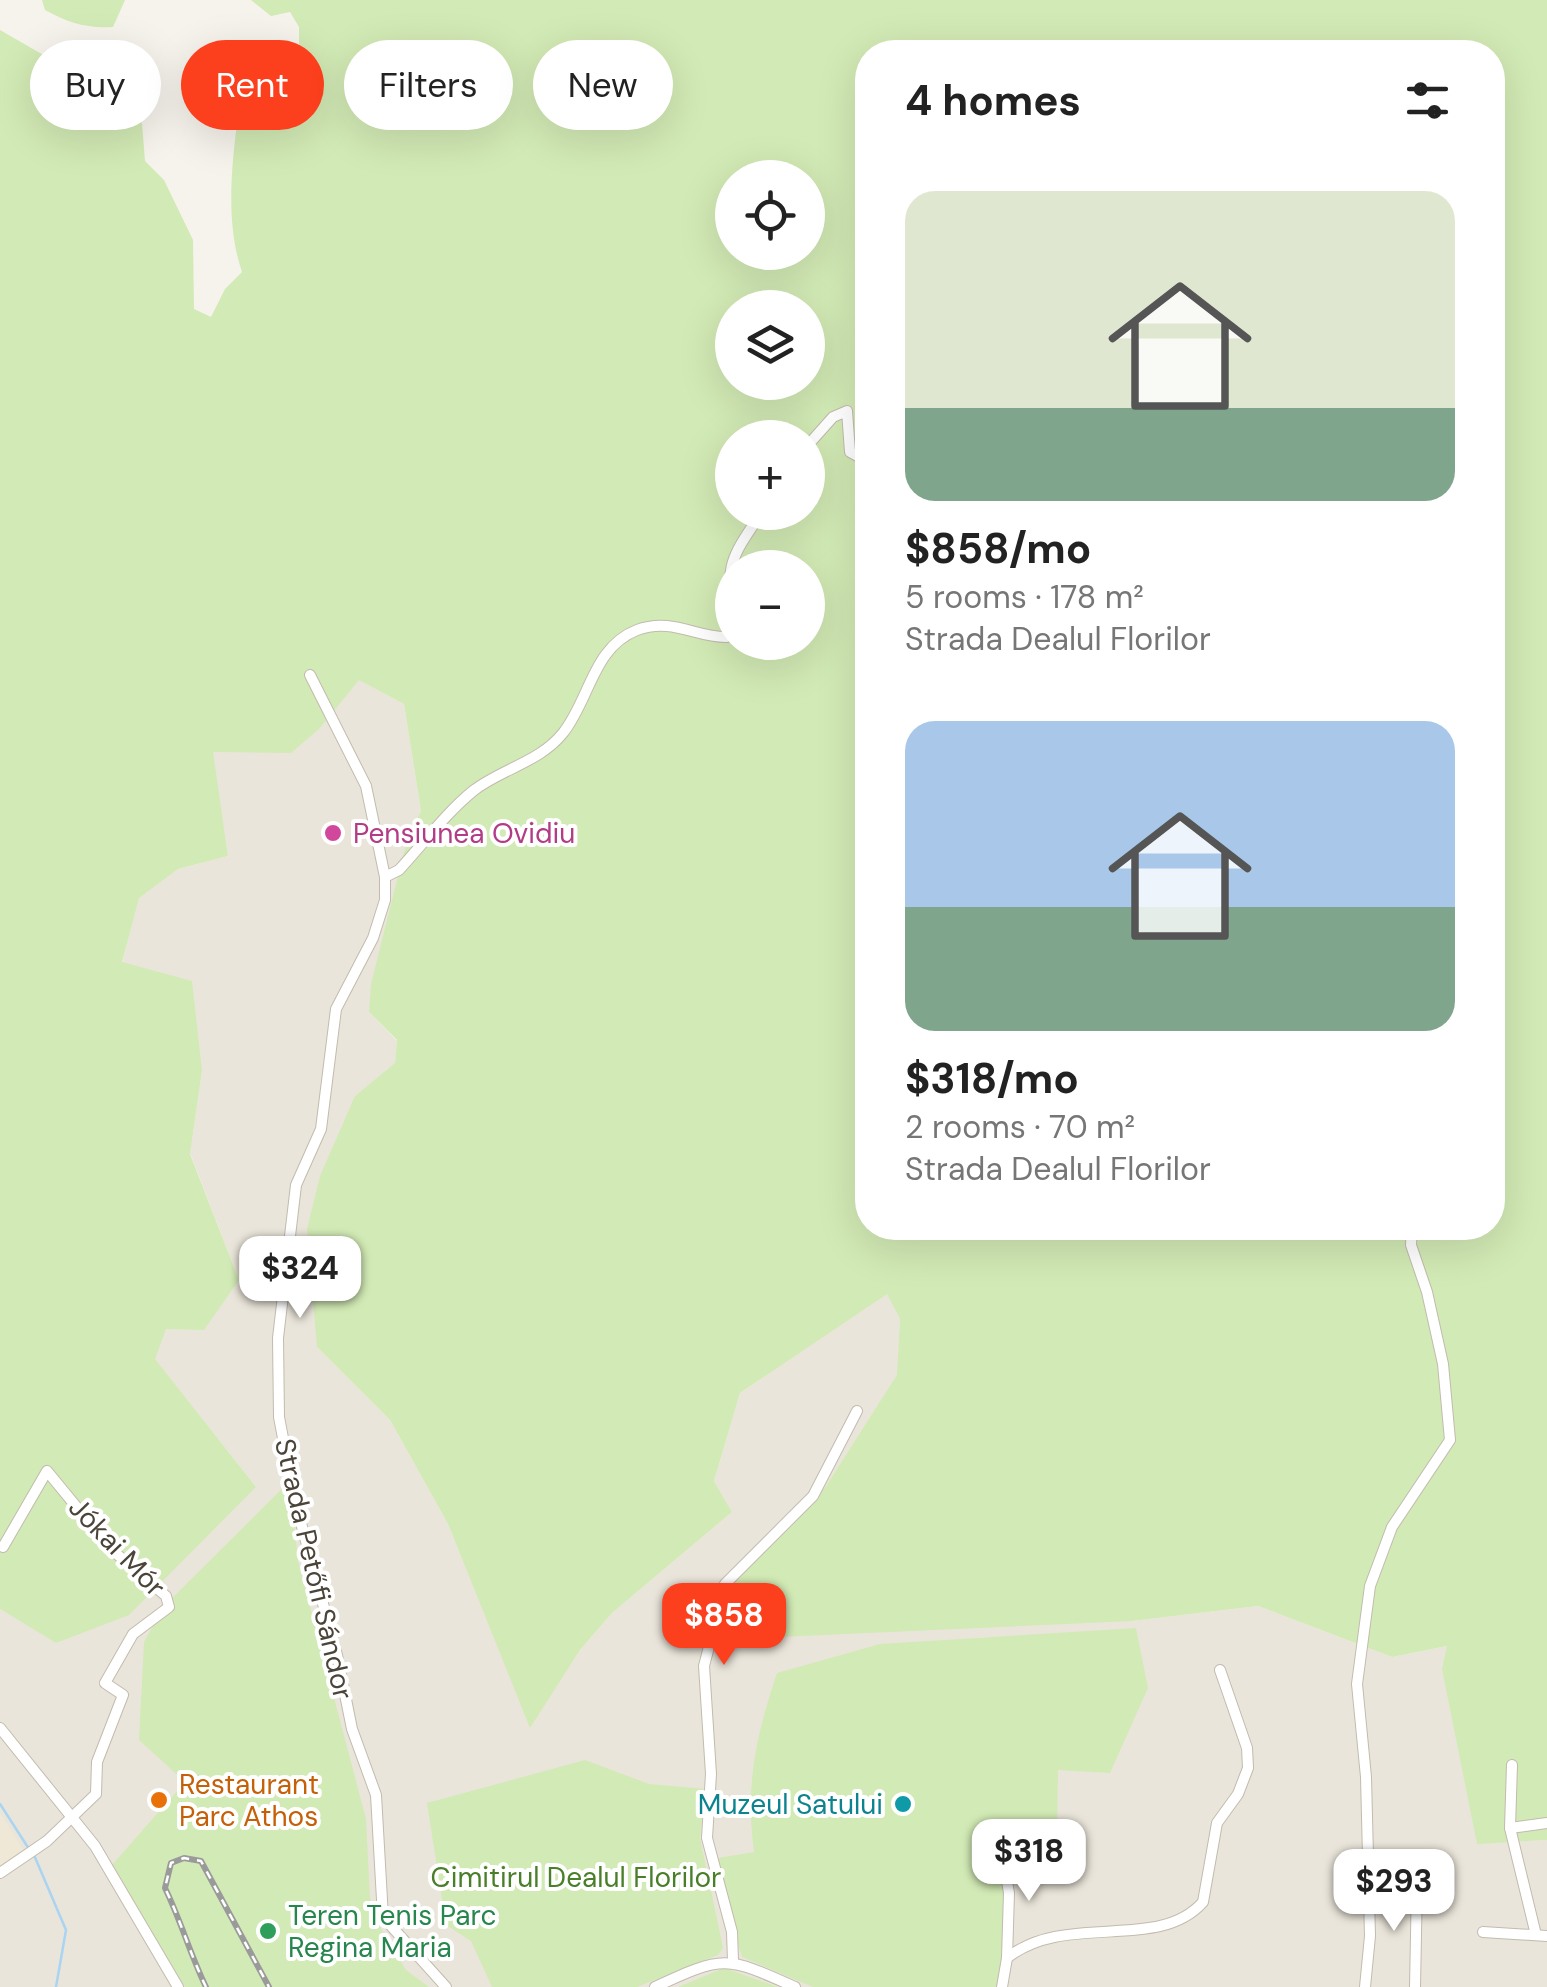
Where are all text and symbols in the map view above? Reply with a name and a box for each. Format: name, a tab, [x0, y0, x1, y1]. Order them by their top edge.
chip: Buy	[30, 40, 161, 130]
chip: Rent	[181, 40, 324, 130]
chip: Filters	[344, 40, 513, 130]
chip: New	[533, 40, 673, 130]
text: 4 homes	[905, 73, 1081, 128]
icon: filters	[1400, 73, 1455, 128]
map controls	[715, 160, 825, 660]
button: locate	[715, 160, 825, 270]
icon: home	[1090, 256, 1270, 436]
button: layers	[715, 290, 825, 400]
button: +	[715, 420, 825, 530]
text: $858/mo	[905, 521, 1091, 576]
button: −	[715, 550, 825, 660]
text: 5 rooms · 178 m²	[905, 576, 1144, 618]
text: Strada Dealul Florilor	[905, 618, 1211, 660]
icon: home	[1090, 786, 1270, 966]
place label: Pensiunea Ovidiu	[353, 815, 575, 852]
marker: Pensiunea Ovidiu	[322, 822, 344, 844]
text: $318/mo	[905, 1051, 1079, 1106]
text: 2 rooms · 70 m²	[905, 1106, 1135, 1148]
text: Strada Dealul Florilor	[905, 1148, 1211, 1190]
pin: $324	[241, 1236, 359, 1321]
text: $324	[261, 1247, 339, 1289]
street label: Strada Petőfi Sándor	[266, 1435, 362, 1703]
street label: Jókai Mór	[60, 1489, 174, 1605]
pin: $858	[665, 1583, 783, 1668]
text: $858	[684, 1594, 764, 1636]
place label: Restaurant Parc Athos	[179, 1766, 319, 1835]
place label: Muzeul Satului	[698, 1786, 883, 1823]
marker: Restaurant Parc Athos	[148, 1789, 170, 1811]
marker: Muzeul Satului	[892, 1793, 914, 1815]
pin: $318	[970, 1819, 1088, 1904]
text: $318	[994, 1830, 1064, 1872]
pin: $293	[1335, 1849, 1453, 1934]
park label: Cimitirul Dealul Florilor	[431, 1859, 721, 1896]
text: $293	[1355, 1860, 1433, 1902]
place label: Teren Tenis Parc Regina Maria	[288, 1897, 496, 1966]
marker: Teren Tenis Parc Regina Maria	[257, 1920, 279, 1942]

